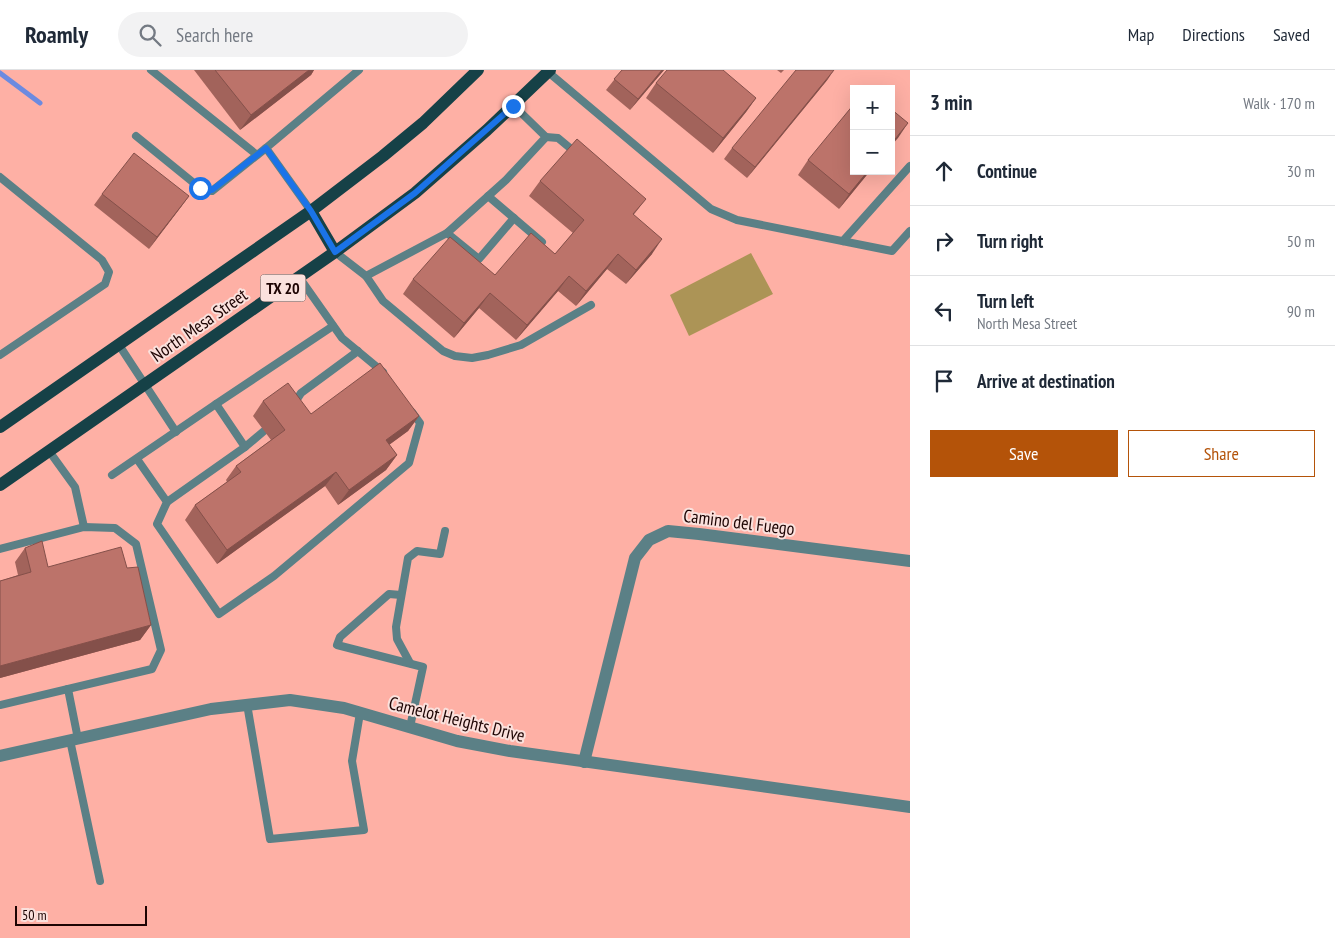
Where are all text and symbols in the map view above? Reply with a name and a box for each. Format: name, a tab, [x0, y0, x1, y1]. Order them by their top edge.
search box	[118, 12, 468, 57]
text: Roamly	[25, 19, 88, 50]
icon: search	[136, 21, 164, 49]
text: Search here	[176, 23, 253, 47]
text: Map	[1128, 23, 1154, 46]
text: Directions	[1182, 23, 1245, 46]
text: Saved	[1273, 23, 1310, 46]
map controls	[850, 85, 895, 175]
button: +	[850, 85, 895, 130]
text: 3 min	[930, 89, 972, 116]
text: Walk · 170 m	[1243, 93, 1315, 113]
route end	[502, 95, 525, 118]
button: −	[850, 130, 895, 175]
icon: ahead	[930, 157, 958, 185]
text: Continue	[977, 159, 1037, 183]
text: 30 m	[1287, 161, 1315, 181]
route start	[189, 177, 212, 200]
icon: right	[930, 227, 958, 255]
text: Turn right	[977, 229, 1043, 253]
text: 50 m	[1287, 231, 1315, 251]
road number: TX 20	[260, 274, 306, 302]
street label: North Mesa Street	[146, 283, 252, 367]
text: Turn left	[977, 289, 1034, 313]
icon: left	[930, 297, 958, 325]
text: 90 m	[1287, 301, 1315, 321]
text: North Mesa Street	[977, 313, 1077, 333]
icon: arrive	[930, 367, 958, 395]
text: Arrive at destination	[977, 369, 1115, 393]
button: Save	[930, 430, 1118, 477]
button: Share	[1128, 430, 1315, 477]
street label: Camino del Fuego	[682, 504, 796, 540]
street label: Camelot Heights Drive	[387, 691, 527, 747]
scale bar	[15, 903, 148, 926]
text: 50 m	[22, 906, 47, 924]

